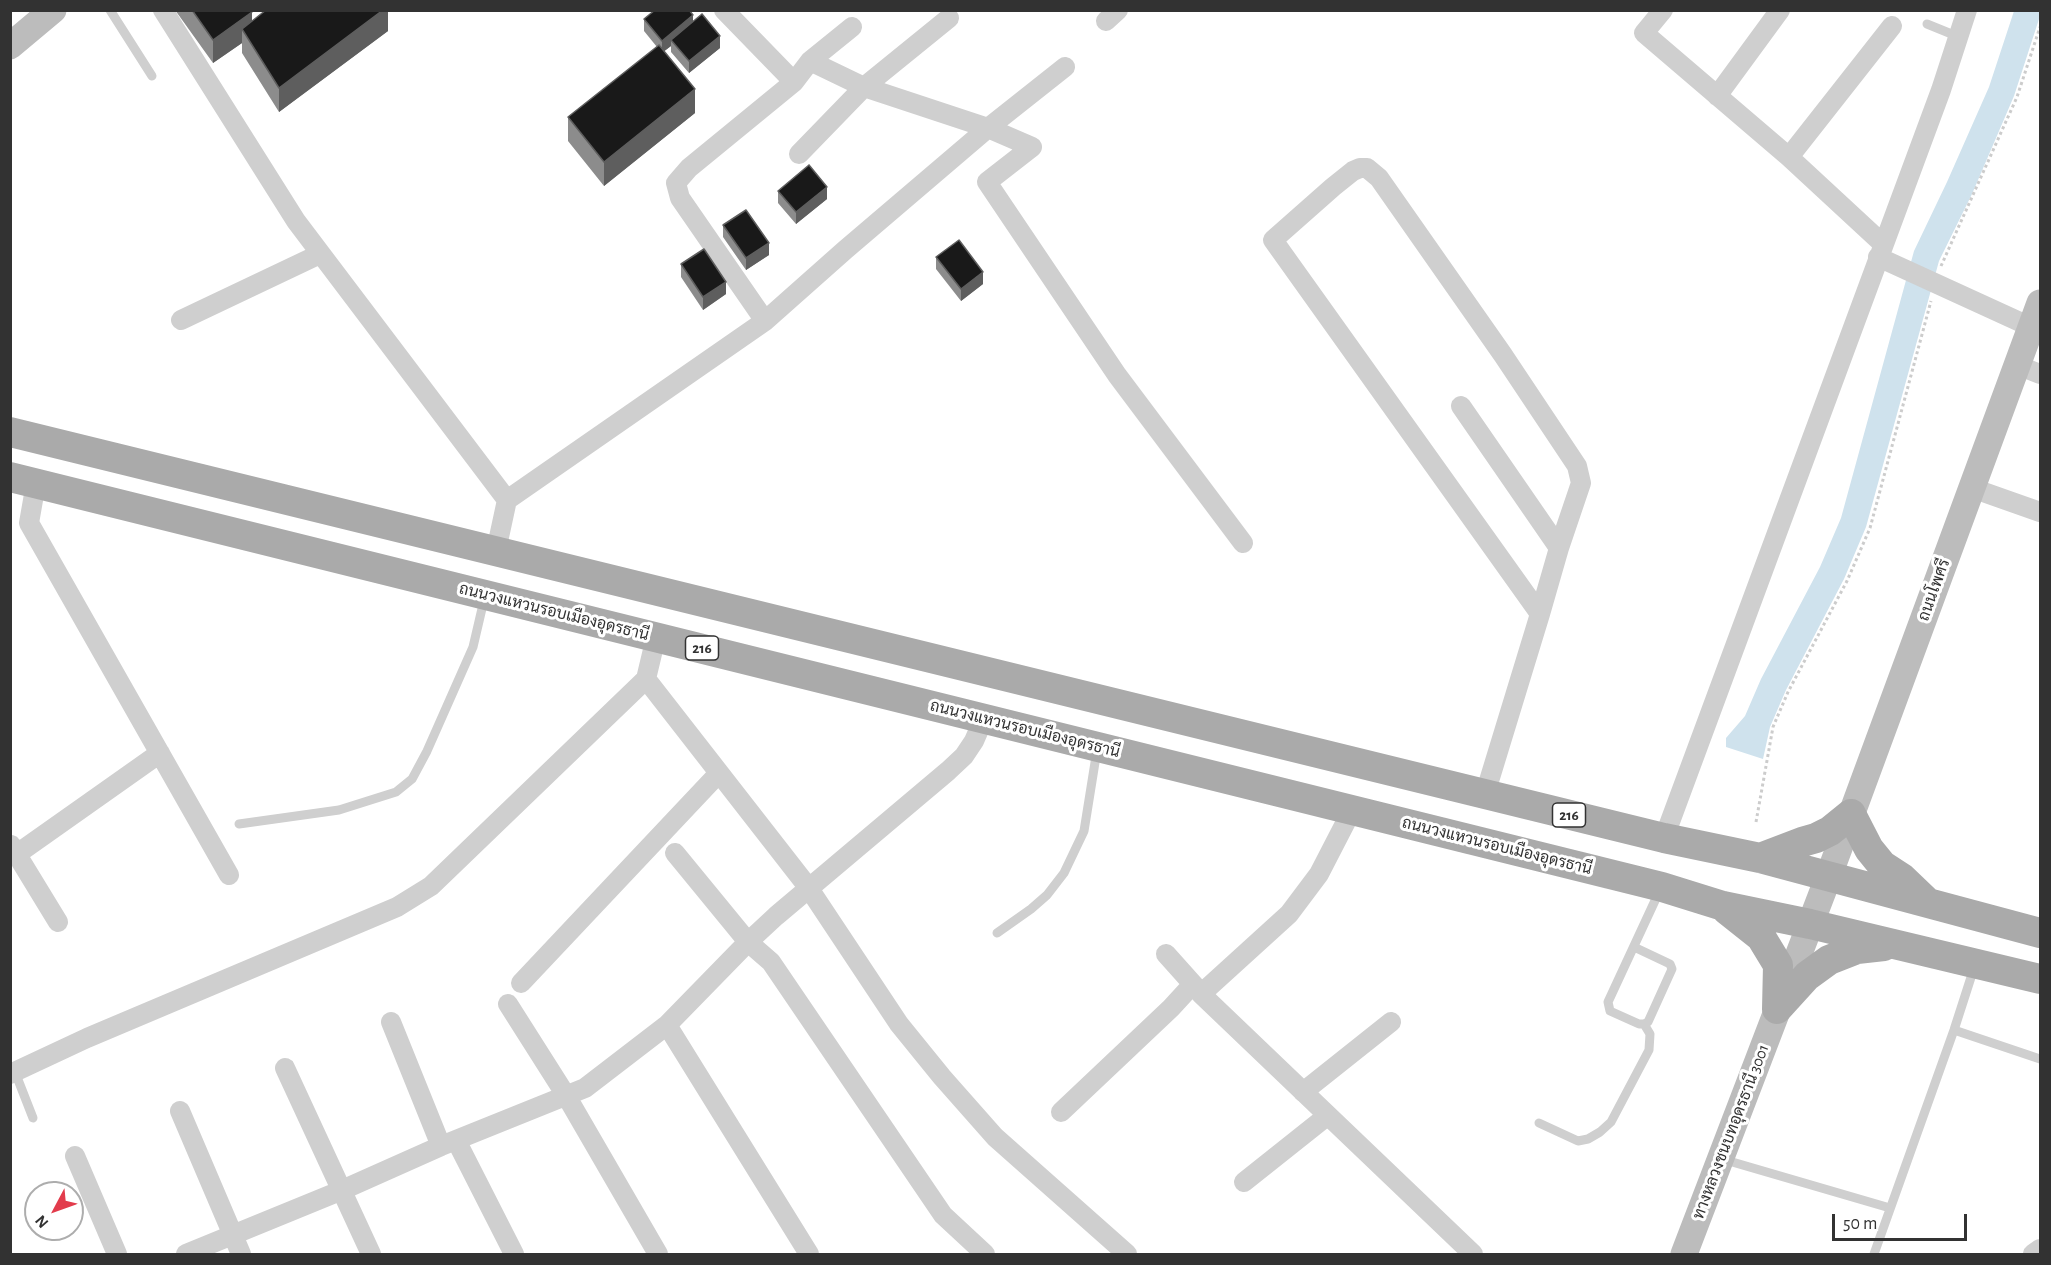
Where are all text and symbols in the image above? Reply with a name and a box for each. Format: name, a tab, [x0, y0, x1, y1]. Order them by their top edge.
street label: ถนนโพศรี	[1914, 556, 1954, 624]
street label: ถนนวงแหวนรอบเมืองอุดรธานี	[457, 579, 651, 645]
road number: 216	[686, 636, 718, 660]
street label: ถนนวงแหวนรอบเมืองอุดรธานี	[928, 696, 1122, 762]
road number: 216	[1552, 803, 1586, 827]
street label: ถนนวงแหวนรอบเมืองอุดรธานี	[1400, 813, 1594, 879]
street label: ทางหลวงชนบทอุดรธานี 3001	[1689, 1042, 1773, 1222]
north arrow	[24, 1181, 84, 1241]
scale bar	[1835, 1202, 1970, 1240]
text: N	[32, 1212, 52, 1231]
text: 50 m	[1843, 1215, 1877, 1233]

